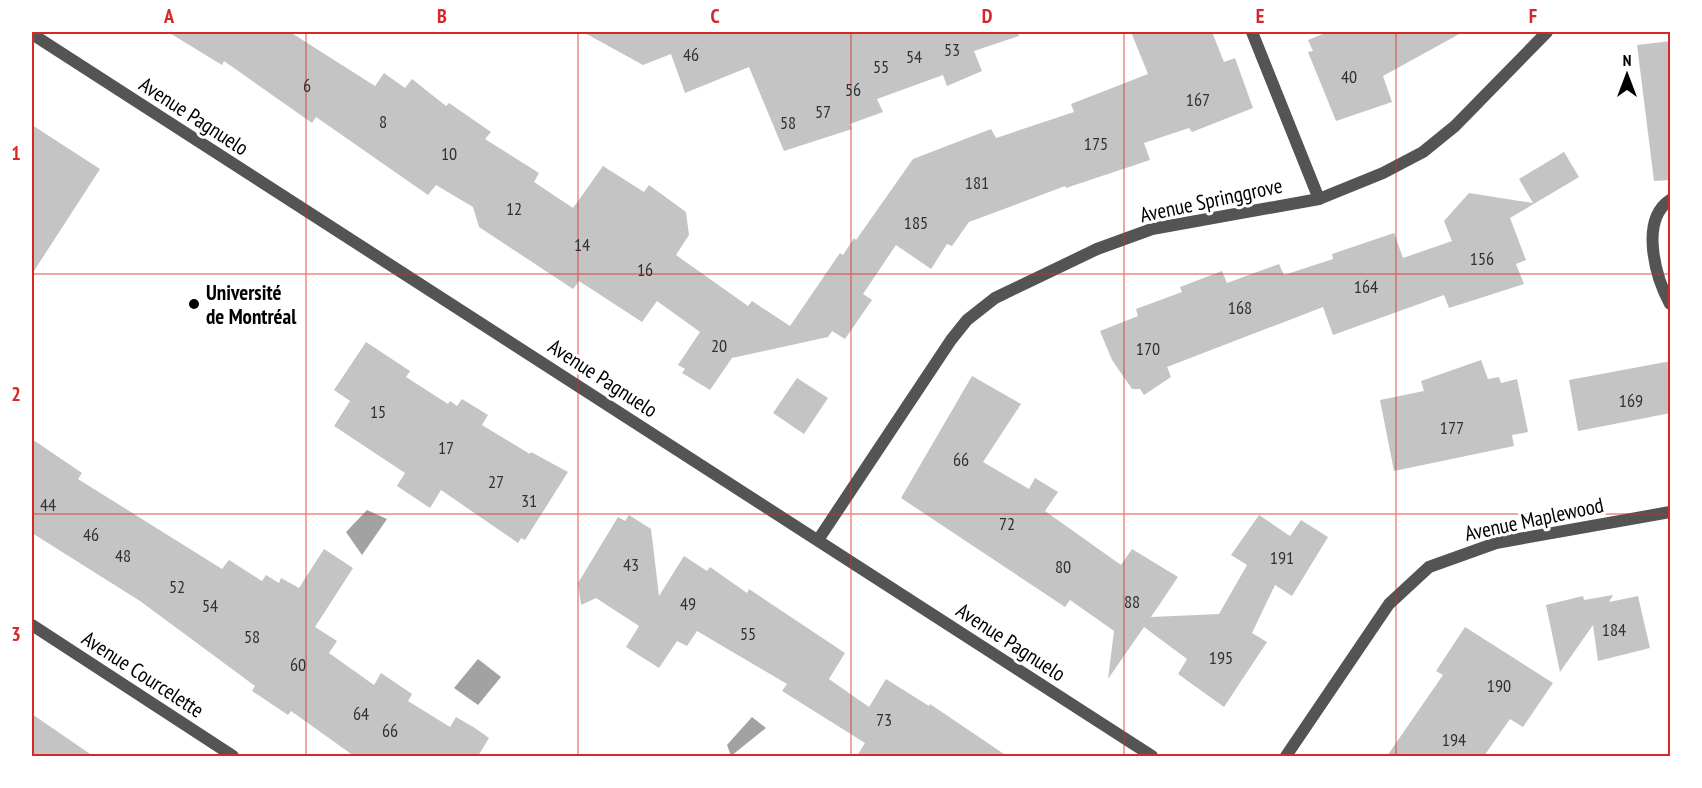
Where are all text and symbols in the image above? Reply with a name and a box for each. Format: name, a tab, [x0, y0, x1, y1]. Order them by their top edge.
text: A	[163, 3, 175, 29]
text: B	[437, 3, 447, 29]
text: C	[710, 3, 720, 29]
text: D	[982, 3, 993, 29]
text: E	[1256, 3, 1264, 29]
text: F	[1529, 3, 1537, 29]
house number: 53	[944, 38, 960, 61]
house number: 46	[683, 43, 699, 66]
house number: 54	[906, 45, 922, 68]
north arrow	[1597, 45, 1657, 105]
text: N	[1623, 50, 1631, 70]
house number: 55	[873, 55, 889, 78]
house number: 40	[1341, 65, 1357, 88]
street label: Avenue Pagnuelo	[134, 71, 254, 161]
house number: 6	[303, 74, 311, 97]
house number: 56	[845, 78, 861, 101]
house number: 167	[1186, 88, 1210, 111]
house number: 57	[815, 100, 831, 123]
house number: 8	[379, 110, 387, 133]
house number: 58	[780, 111, 796, 134]
house number: 175	[1084, 132, 1108, 155]
text: 1	[11, 140, 21, 166]
house number: 10	[441, 142, 457, 165]
house number: 181	[965, 171, 989, 194]
street label: Avenue Springgrove	[1137, 172, 1285, 228]
house number: 12	[506, 197, 522, 220]
house number: 185	[904, 211, 928, 234]
house number: 14	[574, 233, 590, 256]
house number: 156	[1470, 247, 1494, 270]
house number: 16	[637, 258, 653, 281]
house number: 164	[1354, 275, 1378, 298]
place label: Université de Montréal	[206, 279, 297, 330]
house number: 168	[1228, 296, 1252, 319]
marker: Université de Montréal	[187, 297, 201, 311]
street label: Avenue Pagnuelo	[543, 333, 663, 423]
house number: 20	[711, 334, 727, 357]
house number: 170	[1136, 337, 1160, 360]
text: 2	[11, 381, 21, 407]
house number: 169	[1619, 389, 1643, 412]
house number: 15	[370, 400, 386, 423]
house number: 177	[1440, 416, 1464, 439]
house number: 17	[438, 436, 454, 459]
house number: 66	[953, 448, 969, 471]
house number: 27	[488, 470, 504, 493]
house number: 31	[521, 489, 537, 512]
street label: Avenue Maplewood	[1462, 491, 1606, 547]
house number: 44	[40, 493, 56, 516]
house number: 72	[999, 512, 1015, 535]
house number: 46	[83, 523, 99, 546]
house number: 48	[115, 544, 131, 567]
house number: 191	[1270, 546, 1294, 569]
house number: 43	[623, 553, 639, 576]
house number: 80	[1055, 555, 1071, 578]
house number: 52	[169, 575, 185, 598]
house number: 88	[1124, 590, 1140, 613]
house number: 49	[680, 592, 696, 615]
house number: 54	[202, 594, 218, 617]
street label: Avenue Pagnuelo	[951, 597, 1071, 687]
house number: 184	[1602, 618, 1626, 641]
text: 3	[11, 621, 21, 647]
house number: 55	[740, 622, 756, 645]
street label: Avenue Courcelette	[77, 625, 209, 723]
house number: 58	[244, 625, 260, 648]
house number: 195	[1209, 646, 1233, 669]
house number: 60	[290, 653, 306, 676]
house number: 190	[1487, 674, 1511, 697]
house number: 64	[353, 702, 369, 725]
house number: 73	[876, 708, 892, 731]
house number: 66	[382, 719, 398, 742]
house number: 194	[1442, 728, 1466, 751]

